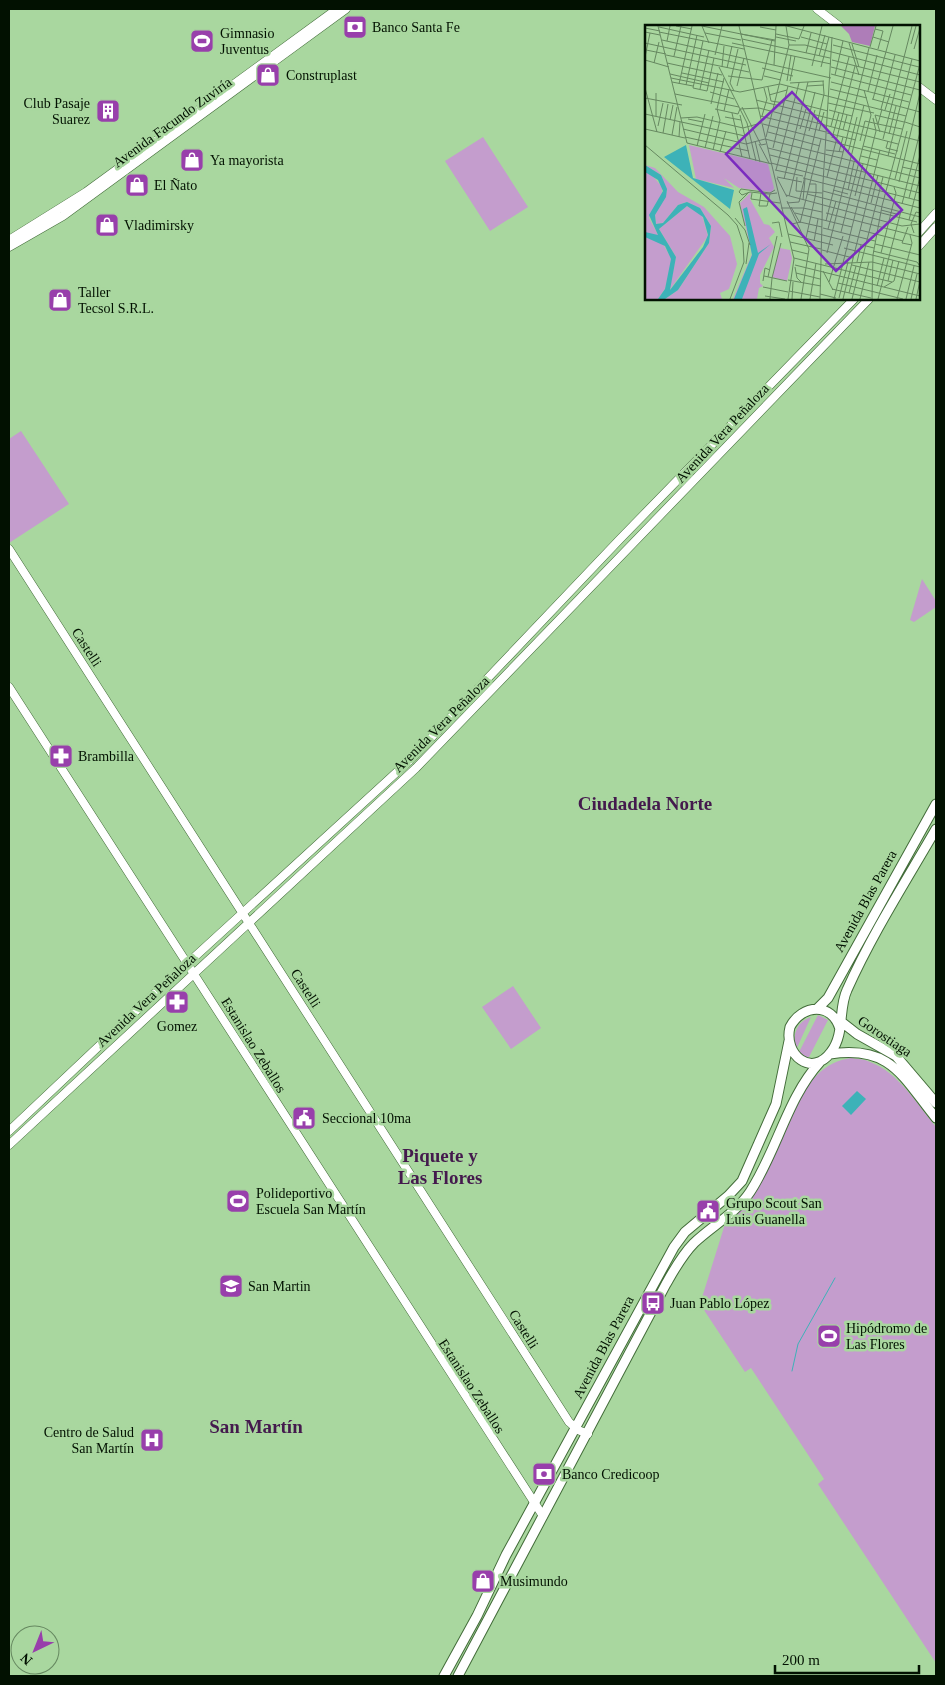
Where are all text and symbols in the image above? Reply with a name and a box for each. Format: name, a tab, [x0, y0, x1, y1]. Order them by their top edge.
bank icon: Banco Santa Fe	[342, 14, 368, 40]
place label: Banco Santa Fe	[372, 20, 460, 35]
inset map	[645, 25, 920, 300]
place label: Gimnasio Juventus	[220, 26, 274, 57]
sports icon: Gimnasio Juventus	[189, 28, 215, 54]
shop icon: Construplast	[255, 62, 281, 88]
place label: Construplast	[286, 68, 357, 83]
street label: Avenida Facundo Zuviría	[110, 74, 235, 170]
place label: Club Pasaje Suarez	[24, 96, 90, 127]
building icon: Club Pasaje Suarez	[95, 98, 121, 124]
shop icon: Ya mayorista	[179, 147, 205, 173]
place label: Ya mayorista	[210, 153, 284, 168]
shop icon: El Ñato	[124, 172, 150, 198]
place label: El Ñato	[154, 178, 197, 193]
shop icon: Vladimirsky	[94, 212, 120, 238]
place label: Vladimirsky	[124, 218, 194, 233]
place label: Taller Tecsol S.R.L.	[78, 285, 154, 316]
shop icon: Taller Tecsol S.R.L.	[47, 287, 73, 313]
street label: Avenida Vera Peñaloza	[673, 380, 772, 486]
street label: Castelli	[69, 625, 105, 669]
street label: Avenida Vera Peñaloza	[390, 673, 493, 775]
pharmacy icon: Brambilla	[48, 743, 74, 769]
place label: Brambilla	[78, 749, 135, 764]
district label: Ciudadela Norte	[578, 793, 712, 814]
street label: Avenida Blas Parera	[831, 847, 900, 955]
street label: Avenida Vera Peñaloza	[94, 950, 199, 1050]
street label: Castelli	[288, 966, 324, 1010]
pharmacy icon: Gomez	[164, 989, 190, 1015]
street label: Estanislao Zeballos	[218, 995, 289, 1096]
street label: Gorostiaga	[855, 1013, 915, 1060]
place label: Gomez	[157, 1019, 197, 1034]
public building icon: Seccional 10ma	[291, 1105, 317, 1131]
place label: Seccional 10ma	[322, 1111, 412, 1126]
district label: Piquete y Las Flores	[398, 1145, 482, 1188]
place label: Polideportivo Escuela San Martín	[256, 1186, 366, 1217]
sports icon: Polideportivo Escuela San Martín	[225, 1188, 251, 1214]
place label: Grupo Scout San Luis Guanella	[726, 1196, 822, 1227]
public building icon: Grupo Scout San Luis Guanella	[695, 1198, 721, 1224]
school or university icon: San Martin	[218, 1273, 244, 1299]
place label: San Martin	[248, 1279, 311, 1294]
bus stop icon: Juan Pablo López	[640, 1290, 666, 1316]
street label: Avenida Blas Parera	[570, 1293, 637, 1401]
place label: Juan Pablo López	[670, 1296, 770, 1311]
street label: Castelli	[506, 1307, 541, 1351]
place label: Hipódromo de Las Flores	[846, 1321, 927, 1352]
sports icon: Hipódromo de Las Flores	[816, 1323, 842, 1349]
street label: Estanislao Zeballos	[436, 1336, 508, 1436]
district label: San Martín	[209, 1416, 303, 1437]
place label: Centro de Salud San Martín	[44, 1425, 134, 1456]
hospital icon: Centro de Salud San Martín	[139, 1427, 165, 1453]
bank icon: Banco Credicoop	[531, 1461, 557, 1487]
place label: Banco Credicoop	[562, 1467, 660, 1482]
shop icon: Musimundo	[470, 1568, 496, 1594]
place label: Musimundo	[500, 1574, 568, 1589]
north arrow	[10, 1625, 60, 1675]
scale bar	[775, 1642, 919, 1674]
text: N	[18, 1650, 35, 1668]
text: 200 m	[782, 1652, 820, 1668]

